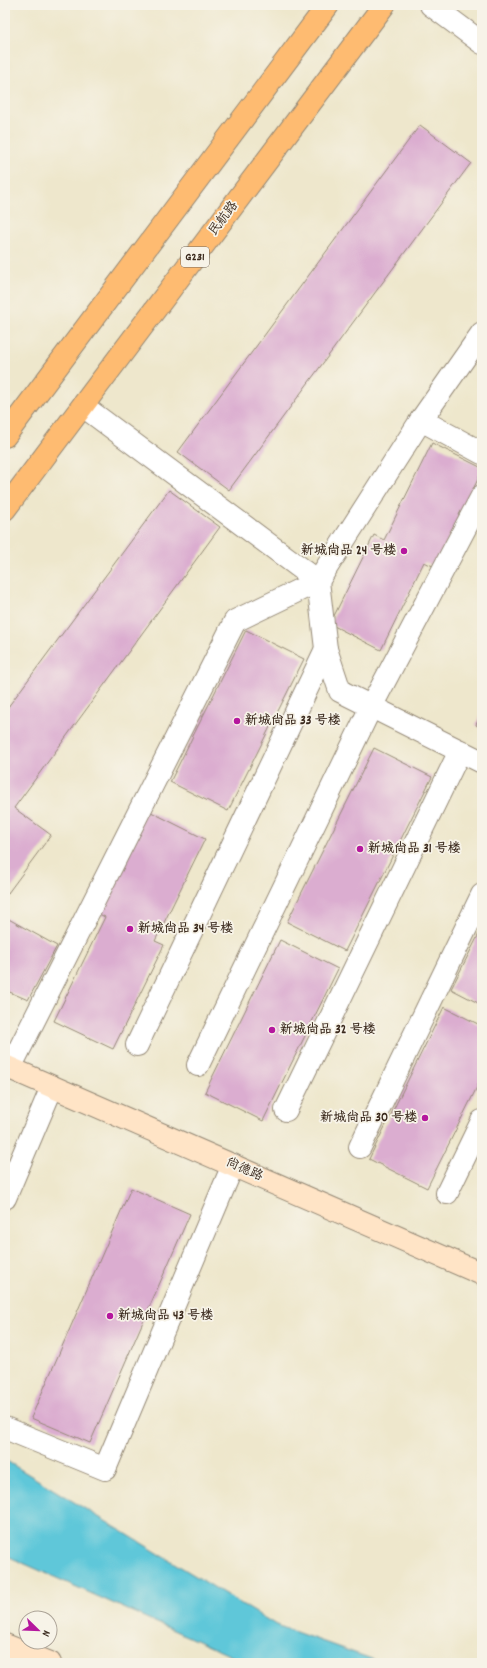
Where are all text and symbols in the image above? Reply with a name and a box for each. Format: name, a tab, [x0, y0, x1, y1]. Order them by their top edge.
street label: 民航路	[205, 198, 243, 240]
road number: G231	[181, 247, 209, 267]
place label: 新城尚品 24 号楼	[301, 542, 396, 561]
marker: 新城尚品 24 号楼	[399, 546, 409, 556]
place label: 新城尚品 33 号楼	[245, 712, 341, 731]
marker: 新城尚品 33 号楼	[232, 716, 242, 726]
place label: 新城尚品 31 号楼	[368, 840, 461, 859]
marker: 新城尚品 31 号楼	[355, 844, 365, 854]
place label: 新城尚品 34 号楼	[138, 920, 233, 939]
marker: 新城尚品 34 号楼	[125, 924, 135, 934]
place label: 新城尚品 32 号楼	[280, 1021, 375, 1040]
marker: 新城尚品 32 号楼	[267, 1025, 277, 1035]
place label: 新城尚品 30 号楼	[320, 1109, 417, 1128]
marker: 新城尚品 30 号楼	[420, 1113, 430, 1123]
street label: 尚德路	[222, 1153, 266, 1187]
place label: 新城尚品 43 号楼	[118, 1307, 213, 1326]
marker: 新城尚品 43 号楼	[105, 1311, 115, 1321]
north arrow	[18, 1610, 58, 1650]
text: N	[37, 1627, 54, 1639]

